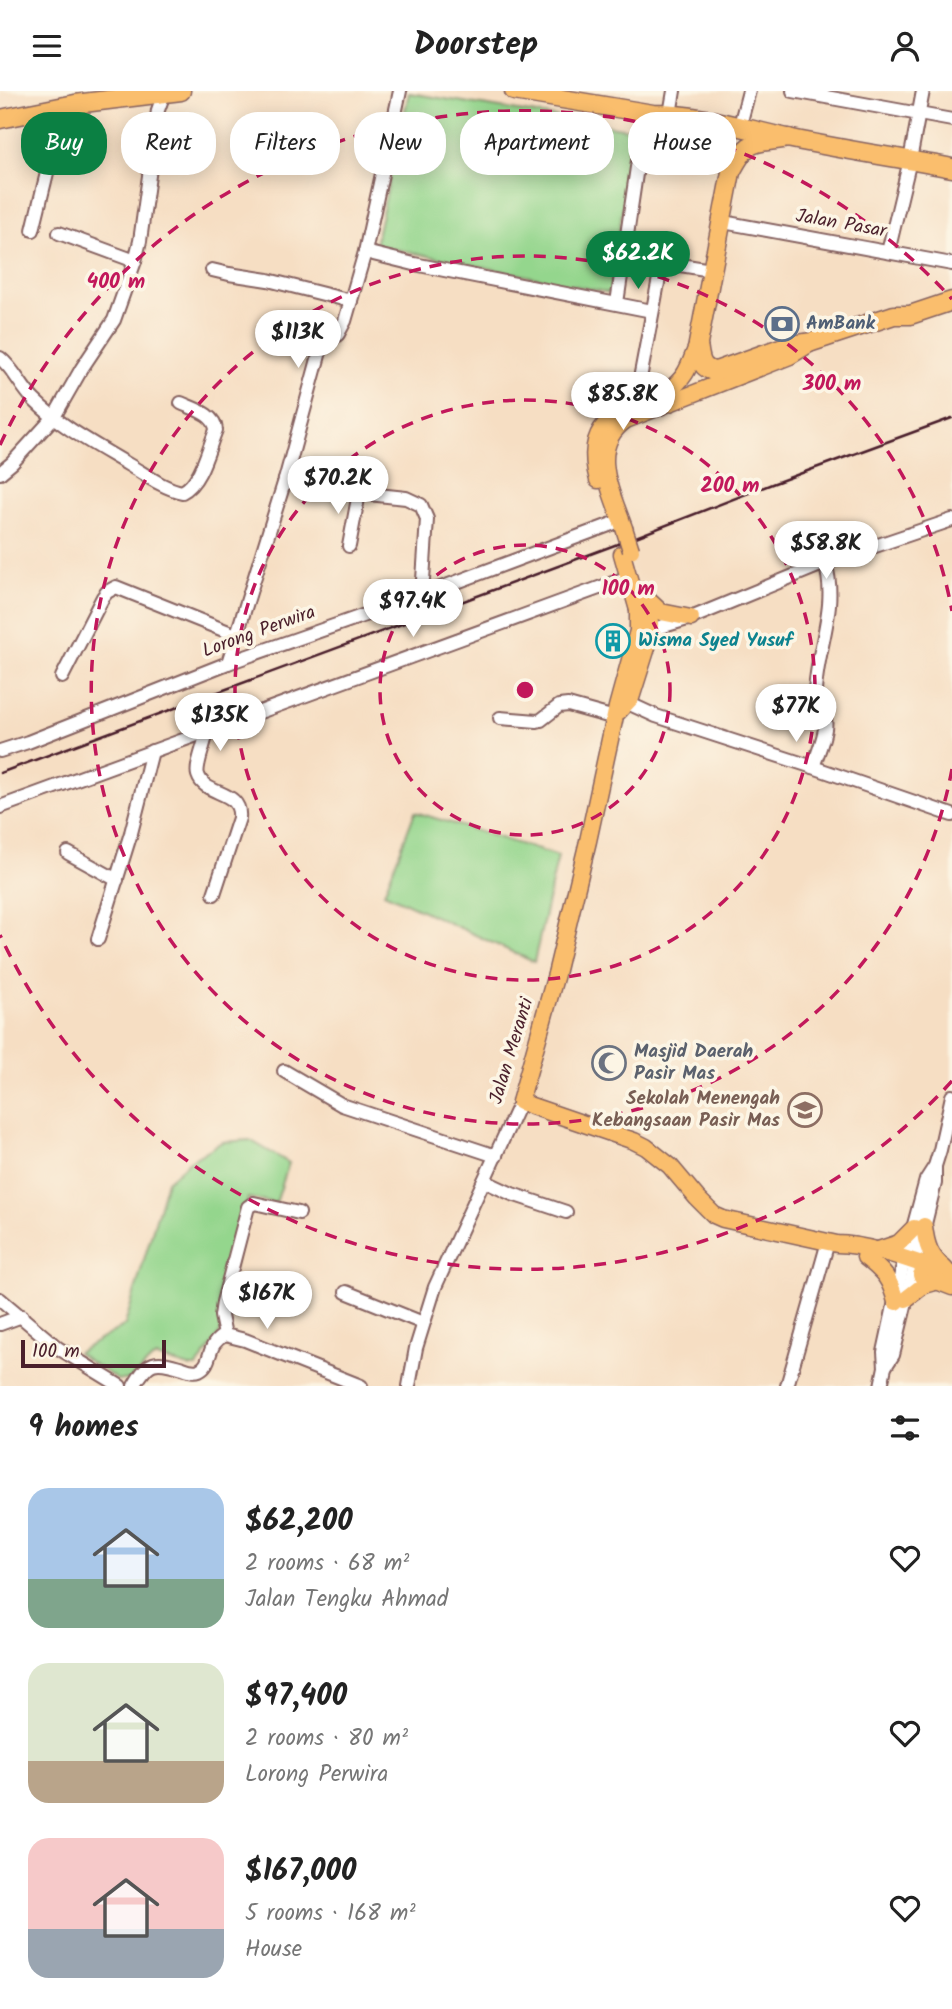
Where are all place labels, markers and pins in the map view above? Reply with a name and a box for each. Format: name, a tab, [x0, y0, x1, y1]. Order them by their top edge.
pin: $62.2K	[581, 231, 695, 291]
bank icon: AmBank	[763, 305, 801, 343]
place label: AmBank	[806, 309, 876, 339]
pin: $113K	[249, 310, 347, 370]
pin: $85.8K	[566, 373, 680, 432]
pin: $70.2K	[281, 457, 395, 516]
pin: $58.8K	[769, 521, 883, 581]
pin: $97.4K	[356, 580, 470, 639]
building icon: Wisma Syed Yusuf	[594, 622, 632, 660]
place label: Wisma Syed Yusuf	[638, 626, 794, 656]
centre of rings	[513, 678, 537, 702]
pin: $77K	[755, 685, 837, 744]
pin: $135K	[171, 693, 269, 753]
place label: Masjid Daerah Pasir Mas	[634, 1037, 754, 1089]
mosque icon: Masjid Daerah Pasir Mas	[590, 1044, 628, 1082]
place label: Sekolah Menengah Kebangsaan Pasir Mas	[592, 1084, 780, 1136]
school or university icon: Sekolah Menengah Kebangsaan Pasir Mas	[786, 1091, 824, 1129]
pin: $167K	[218, 1271, 316, 1331]

